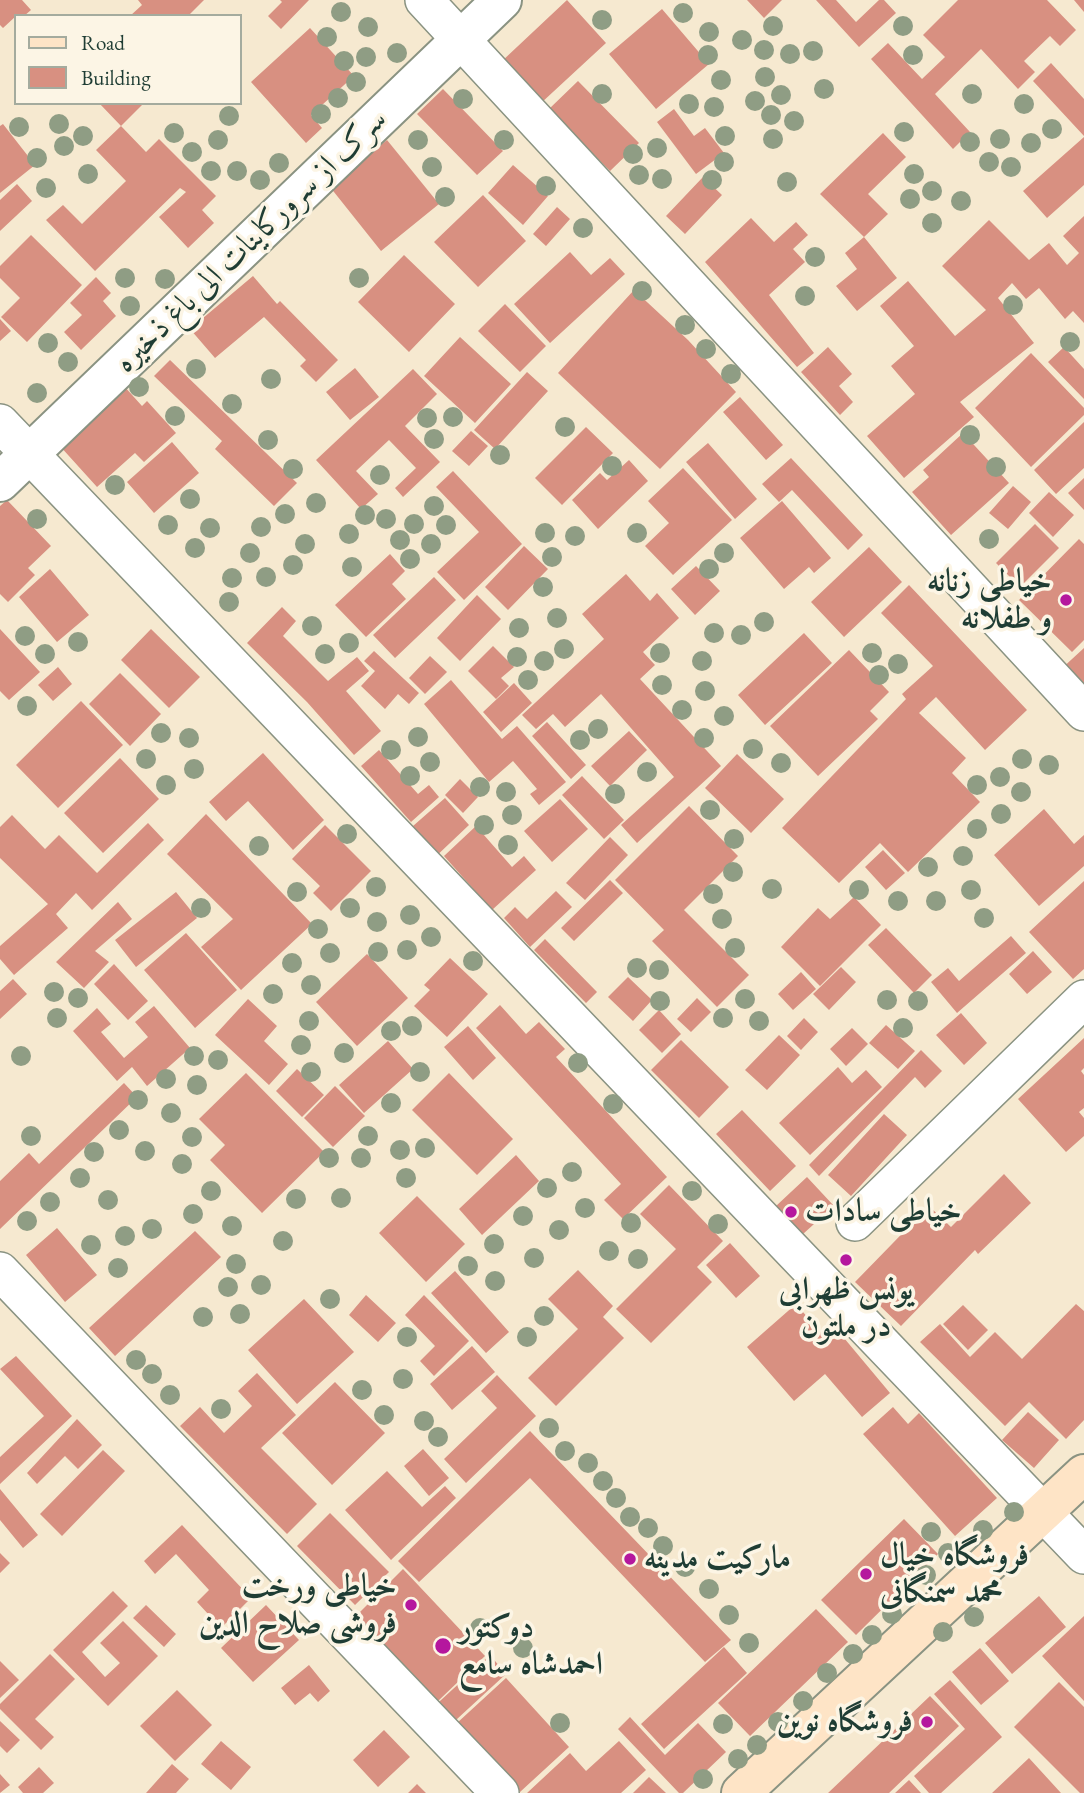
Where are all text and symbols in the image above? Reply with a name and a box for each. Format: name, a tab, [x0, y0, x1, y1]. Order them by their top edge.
legend	[14, 14, 242, 105]
text: Road	[81, 29, 125, 56]
text: Building	[81, 64, 151, 91]
street label: سرک از سرورکاینات الی باغ ذخیره	[107, 101, 395, 381]
place label: خیاطی زنانه و طفلانه	[927, 563, 1052, 638]
marker: خیاطی زنانه و طفلانه	[1058, 592, 1074, 608]
place label: خیاطی سادات	[805, 1193, 962, 1231]
marker: خیاطی سادات	[783, 1204, 799, 1220]
marker: یونس ظهرابی در ملتون	[838, 1252, 854, 1268]
place label: یونس ظهرابی در ملتون	[779, 1271, 913, 1346]
place label: فروشگاه خیال محمد سمنگانی	[880, 1537, 1029, 1612]
place label: مارکیت مدینه	[644, 1540, 791, 1578]
marker: مارکیت مدینه	[622, 1551, 638, 1567]
marker: فروشگاه خیال محمد سمنگانی	[858, 1566, 874, 1582]
place label: خیاطی ورخت فروشی صلاح الدین	[199, 1568, 397, 1643]
marker: خیاطی ورخت فروشی صلاح الدین	[403, 1597, 419, 1613]
place label: دوکتور احمدشاه سامع	[459, 1609, 603, 1684]
marker: دوکتور احمدشاه سامع	[433, 1636, 453, 1656]
place label: فروشگاه نوین	[777, 1703, 913, 1741]
marker: فروشگاه نوین	[919, 1714, 935, 1730]

